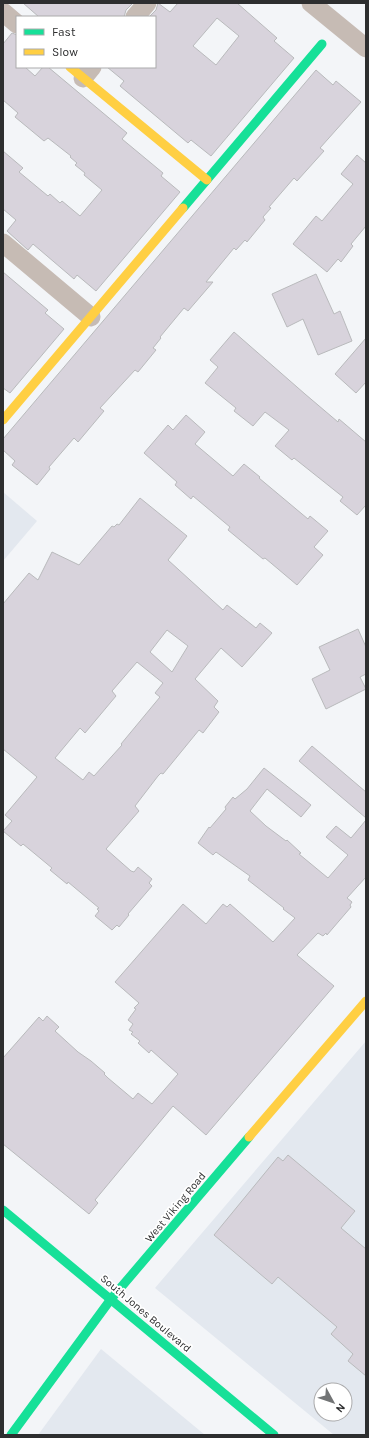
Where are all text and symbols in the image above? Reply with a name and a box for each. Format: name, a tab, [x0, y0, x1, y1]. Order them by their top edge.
legend	[16, 16, 156, 68]
text: Fast	[52, 25, 76, 39]
text: Slow	[52, 45, 78, 59]
street label: West Viking Road	[142, 1170, 208, 1245]
street label: South Jones Boulevard	[98, 1272, 194, 1355]
north arrow	[313, 1382, 353, 1422]
text: N	[333, 1401, 348, 1415]

